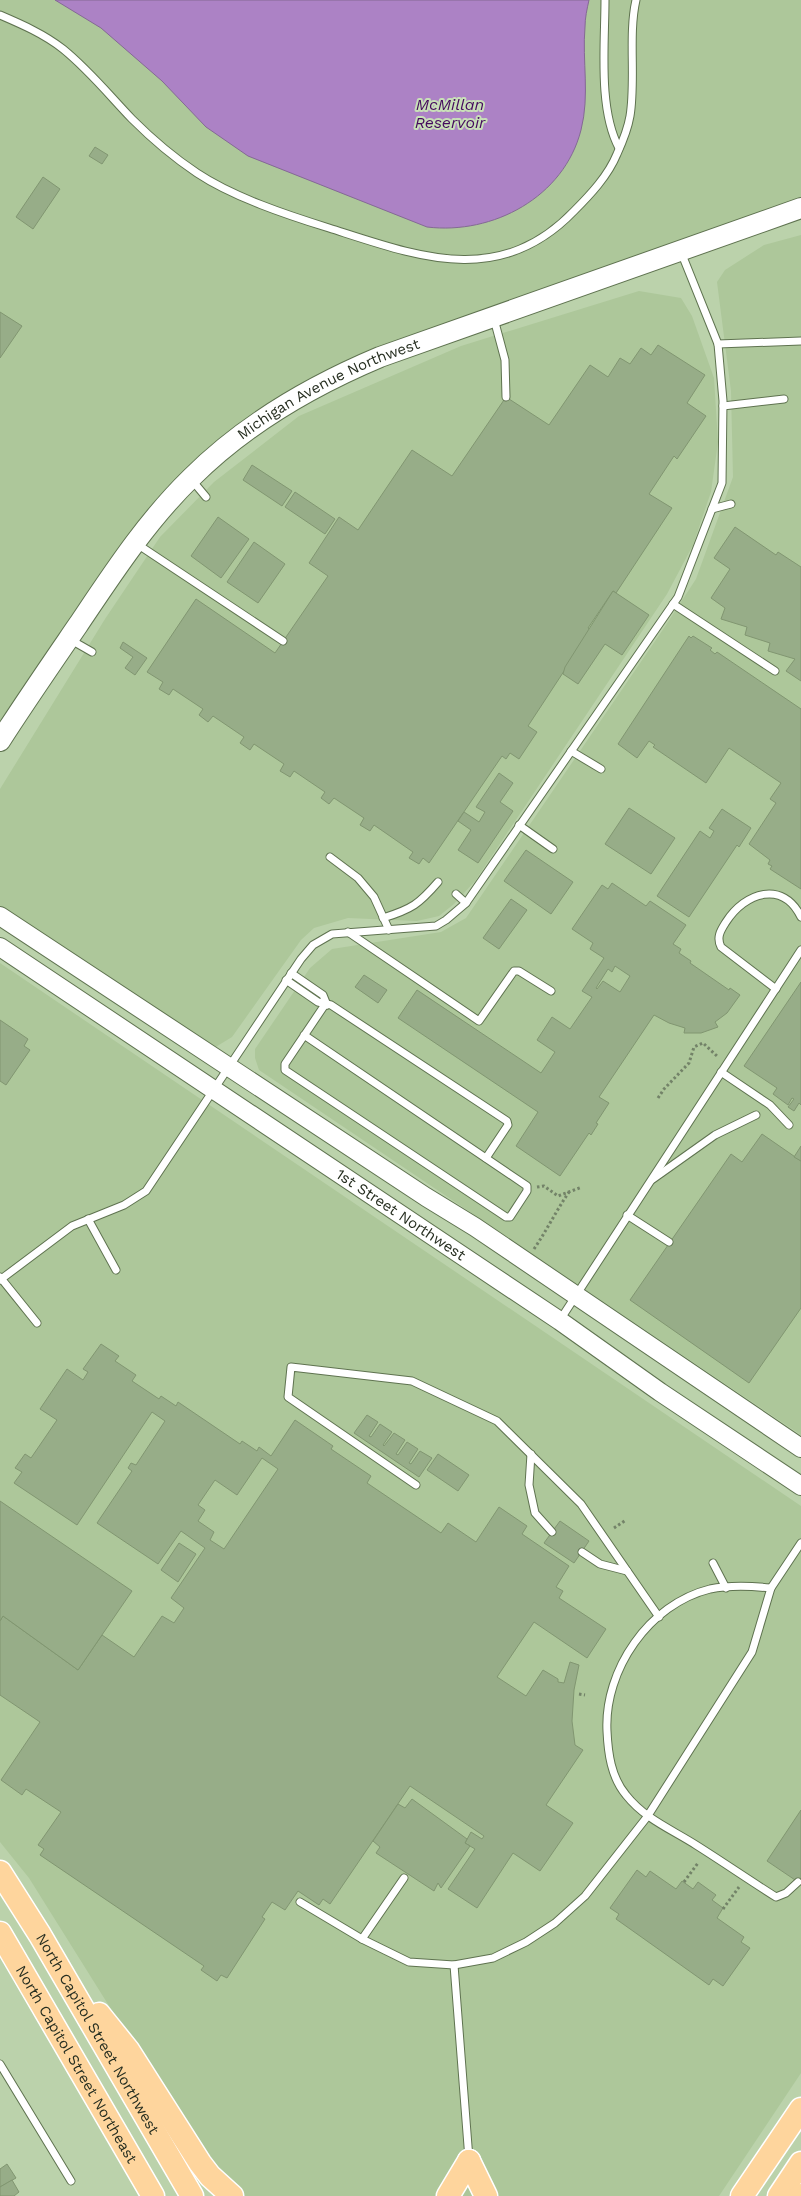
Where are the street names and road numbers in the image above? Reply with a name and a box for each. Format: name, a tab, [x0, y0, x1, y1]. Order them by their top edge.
street label: Michigan Avenue Northwest	[234, 335, 423, 443]
street label: 1st Street Northwest	[333, 1165, 470, 1265]
street label: North Capitol Street Northwest	[32, 1930, 163, 2138]
street label: North Capitol Street Northeast	[12, 1962, 141, 2167]

